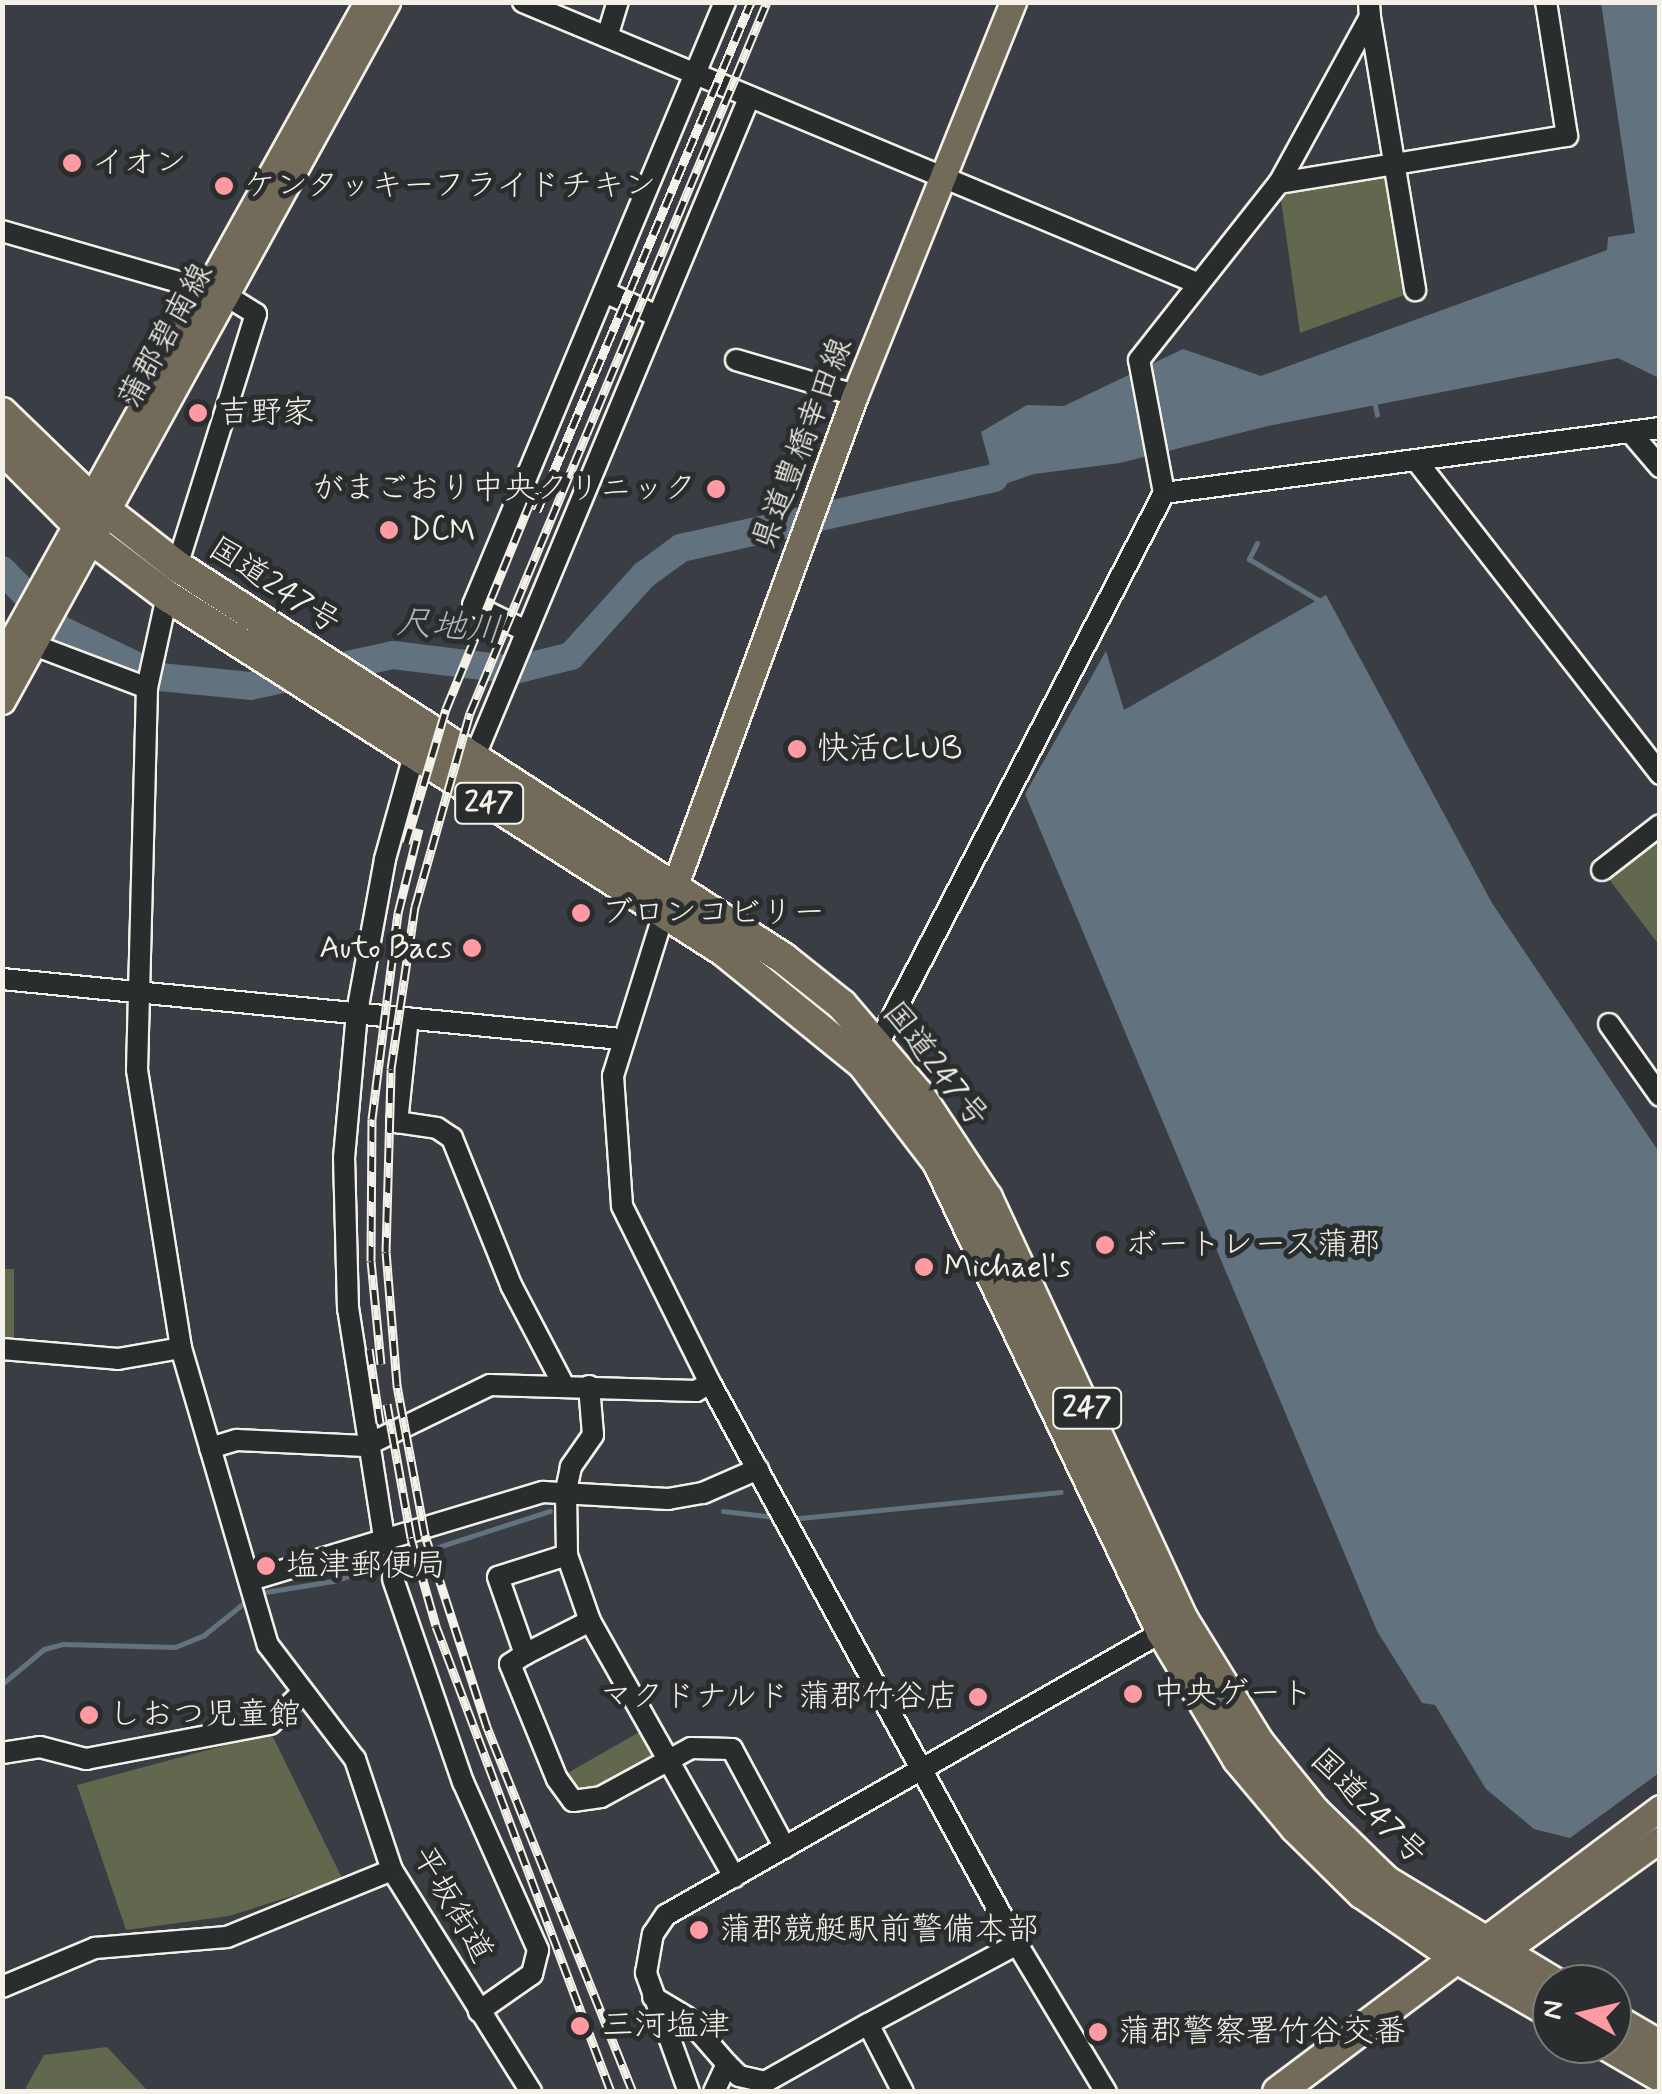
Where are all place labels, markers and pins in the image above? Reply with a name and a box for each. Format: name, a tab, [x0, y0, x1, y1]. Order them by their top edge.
place label: イオン	[92, 144, 188, 182]
marker: イオン	[61, 152, 83, 174]
place label: ケンタッキーフライドチキン	[244, 167, 660, 205]
marker: ケンタッキーフライドチキン	[213, 175, 235, 197]
place label: 吉野家	[218, 394, 314, 432]
marker: 吉野家	[187, 402, 209, 424]
place label: がまごおり中央クリニック	[312, 470, 696, 508]
marker: がまごおり中央クリニック	[705, 478, 727, 500]
place label: DCM	[409, 511, 476, 549]
marker: DCM	[378, 519, 400, 541]
place label: 快活CLUB	[817, 730, 962, 768]
marker: 快活CLUB	[786, 738, 808, 760]
place label: ブロンコビリー	[601, 894, 825, 932]
marker: ブロンコビリー	[570, 902, 592, 924]
place label: Auto Bacs	[318, 929, 452, 967]
marker: Auto Bacs	[461, 937, 483, 959]
place label: ボートレース蒲郡	[1125, 1226, 1382, 1264]
marker: ボートレース蒲郡	[1094, 1234, 1116, 1256]
place label: Michael's	[944, 1248, 1071, 1286]
marker: Michael's	[913, 1256, 935, 1278]
place label: 塩津郵便局	[286, 1547, 446, 1585]
marker: 塩津郵便局	[255, 1555, 277, 1577]
place label: 中央ゲート	[1153, 1675, 1313, 1713]
place label: マクドナルド 蒲郡竹谷店	[597, 1678, 958, 1716]
marker: 中央ゲート	[1122, 1683, 1144, 1705]
marker: マクドナルド 蒲郡竹谷店	[967, 1686, 989, 1708]
place label: しおつ児童館	[109, 1696, 301, 1734]
marker: しおつ児童館	[78, 1704, 100, 1726]
place label: 蒲郡競艇駅前警備本部	[719, 1911, 1039, 1949]
marker: 蒲郡競艇駅前警備本部	[688, 1919, 710, 1941]
place label: 三河塩津	[602, 2007, 730, 2045]
marker: 三河塩津	[567, 2013, 593, 2039]
place label: 蒲郡警察署竹谷交番	[1118, 2013, 1406, 2051]
marker: 蒲郡警察署竹谷交番	[1087, 2021, 1109, 2043]

